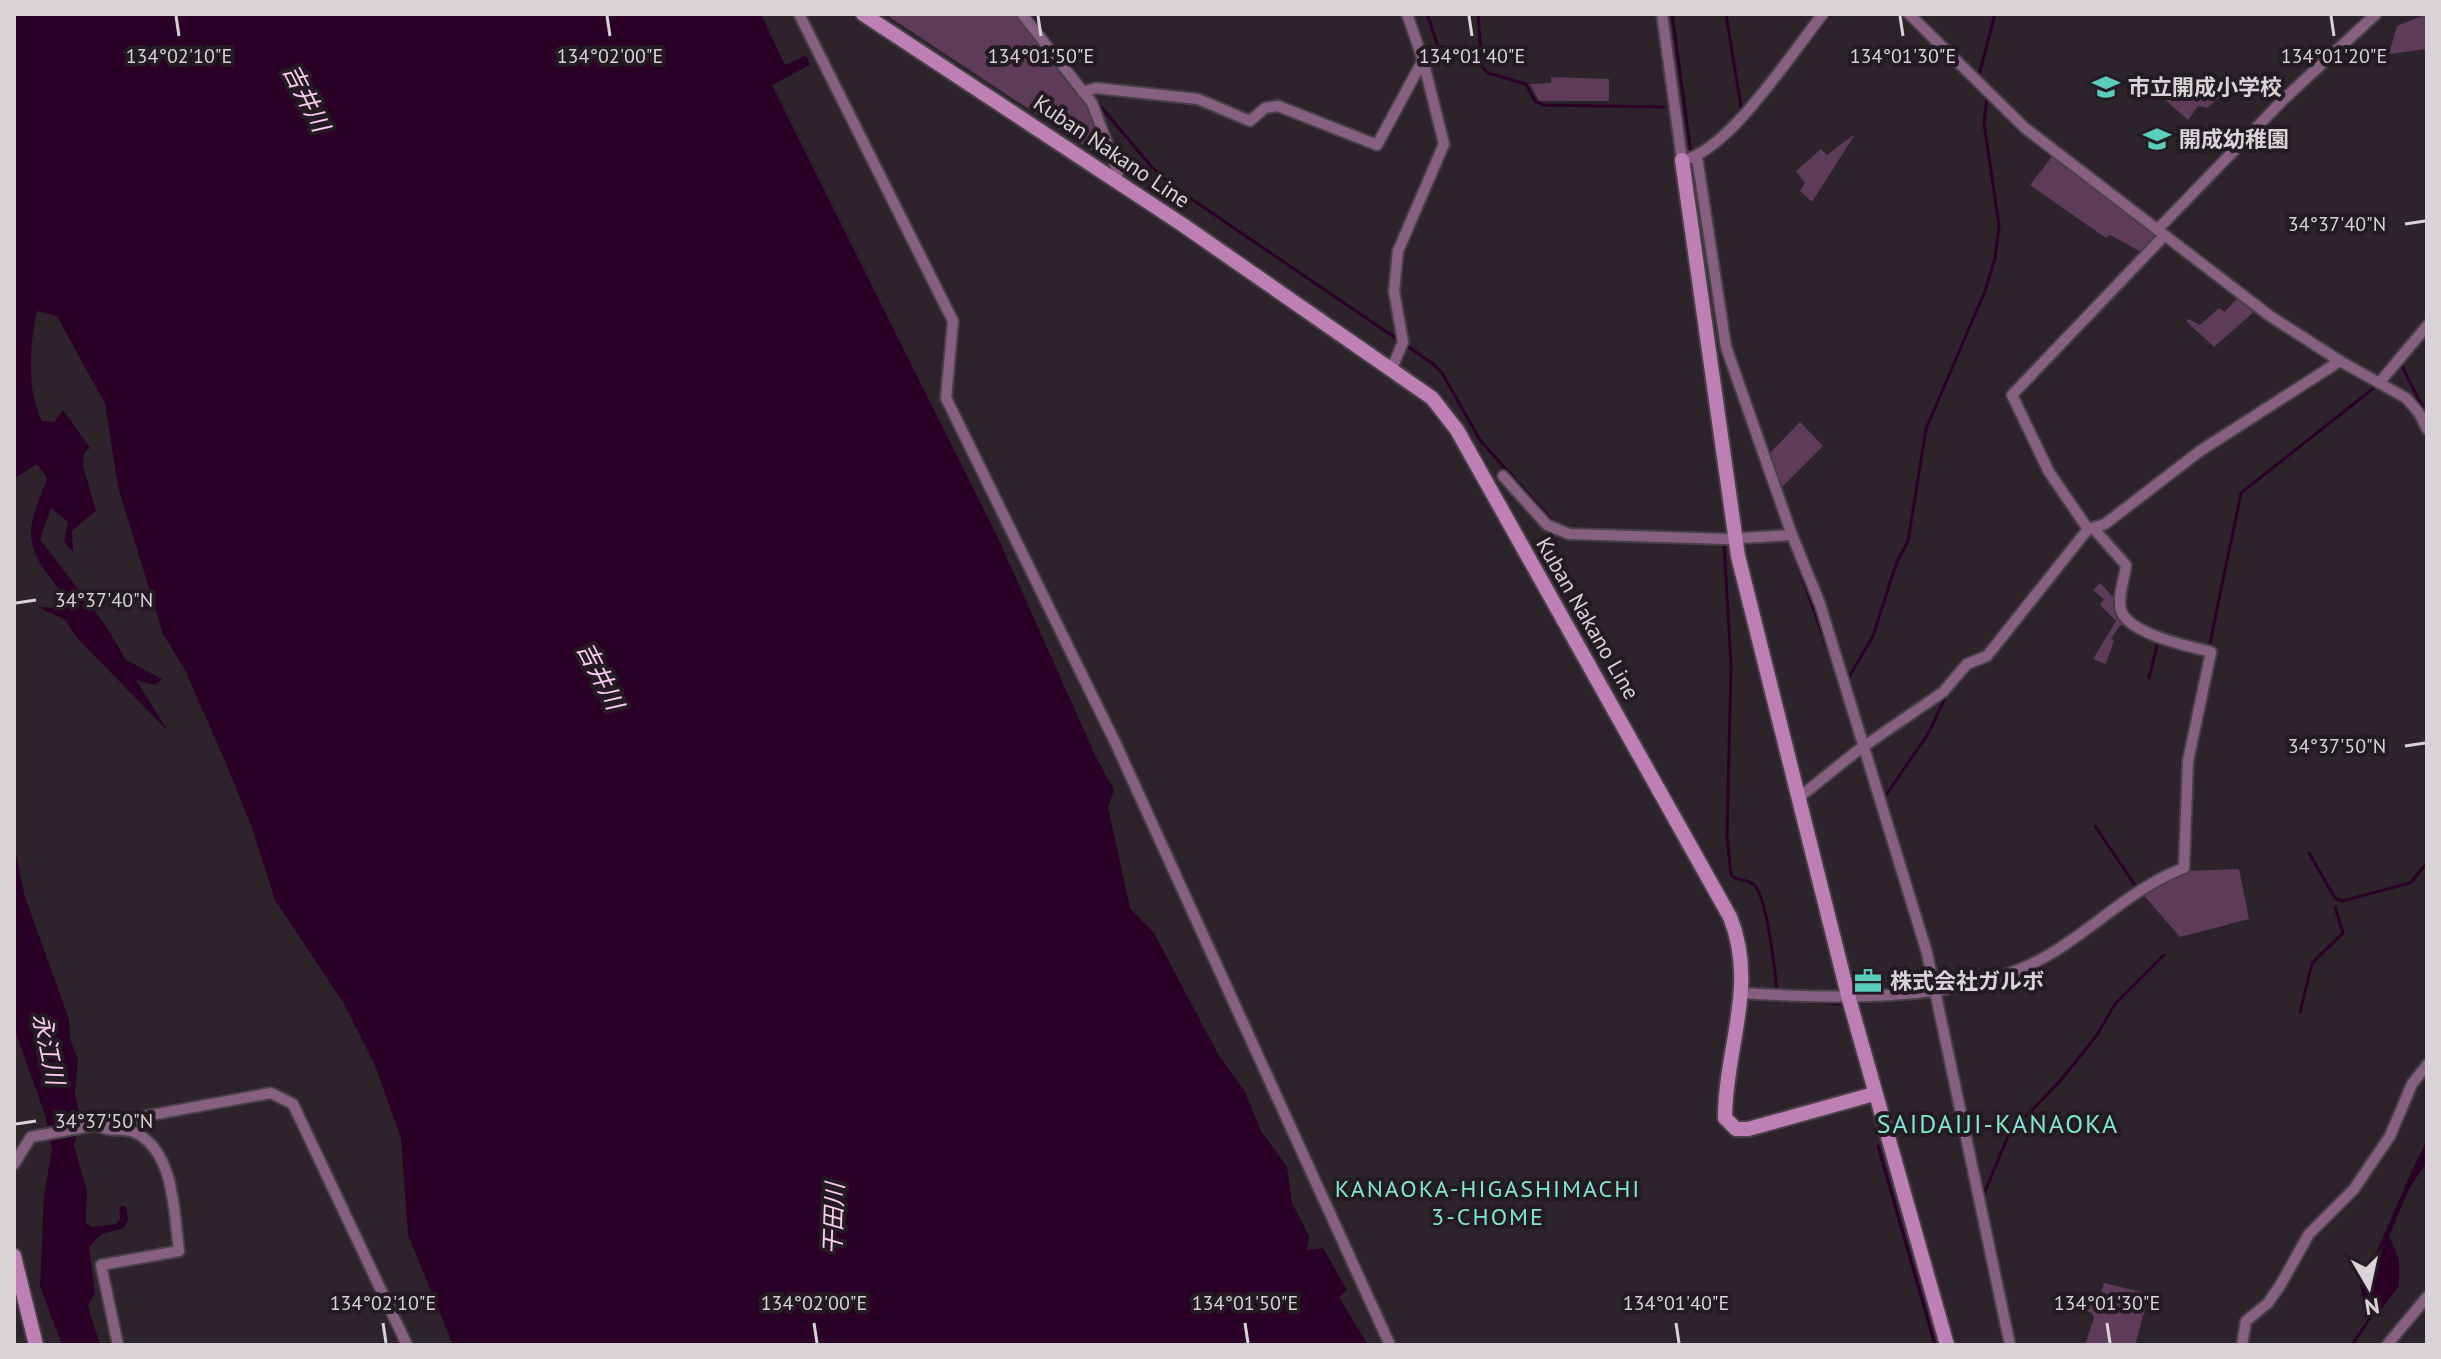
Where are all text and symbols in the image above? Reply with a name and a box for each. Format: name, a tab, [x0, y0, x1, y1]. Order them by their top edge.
text: 134°02'10"E	[126, 43, 232, 69]
text: 134°02'00"E	[557, 43, 663, 69]
text: 134°01'50"E	[988, 43, 1094, 69]
text: 134°01'40"E	[1419, 43, 1525, 69]
text: 134°01'30"E	[1850, 43, 1956, 69]
text: 134°01'20"E	[2281, 43, 2387, 69]
water label: 吉井川	[276, 59, 338, 140]
school or university icon: 市立開成小学校	[2091, 72, 2121, 102]
place label: 市立開成小学校	[2128, 73, 2282, 101]
street label: Kuban Nakano Line	[1028, 88, 1196, 214]
school or university icon: 開成幼稚園	[2142, 124, 2172, 154]
place label: 開成幼稚園	[2179, 125, 2289, 153]
text: 34°37'40"N	[2288, 211, 2386, 237]
street label: Kuban Nakano Line	[1530, 532, 1646, 704]
text: 34°37'40"N	[55, 587, 153, 613]
water label: 吉井川	[570, 637, 632, 718]
text: 34°37'50"N	[2288, 733, 2386, 759]
office icon: 株式会社ガルボ	[1853, 966, 1883, 996]
place label: 株式会社ガルボ	[1890, 967, 2044, 995]
water label: 永江川	[26, 1010, 72, 1090]
district label: SAIDAIJI-KANAOKA	[1877, 1107, 2119, 1140]
text: 34°37'50"N	[55, 1108, 153, 1134]
district label: KANAOKA-HIGASHIMACHI 3-CHOME	[1335, 1173, 1641, 1232]
water label: 干田川	[817, 1179, 850, 1256]
north arrow	[2329, 1247, 2409, 1327]
text: 134°02'10"E	[330, 1290, 436, 1316]
text: 134°02'00"E	[761, 1290, 867, 1316]
text: 134°01'50"E	[1192, 1290, 1298, 1316]
text: 134°01'40"E	[1623, 1290, 1729, 1316]
text: 134°01'30"E	[2054, 1290, 2160, 1316]
text: N	[2363, 1292, 2381, 1322]

